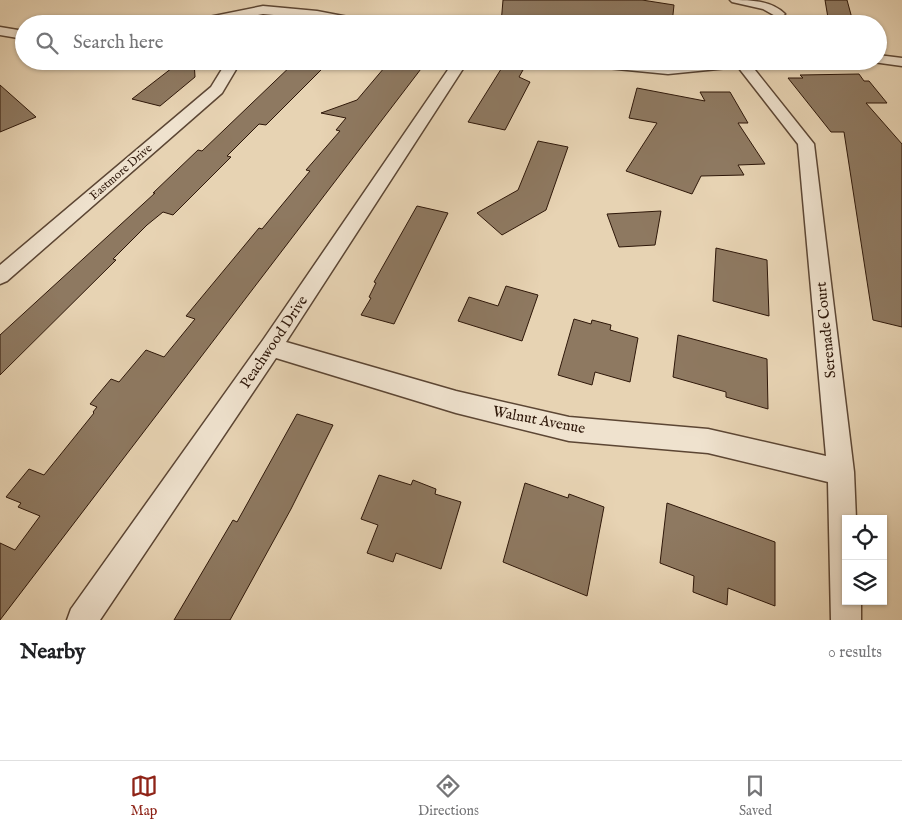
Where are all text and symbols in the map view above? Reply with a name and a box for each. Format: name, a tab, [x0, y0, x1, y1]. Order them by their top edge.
search box	[15, 15, 887, 70]
icon: search	[33, 29, 61, 57]
text: Search here	[73, 31, 164, 55]
street label: Eastmore Drive	[87, 140, 156, 203]
street label: Serenade Court	[811, 281, 841, 379]
street label: Peachwood Drive	[236, 292, 312, 392]
street label: Walnut Avenue	[491, 402, 587, 438]
map controls	[842, 515, 887, 605]
button: locate	[842, 515, 887, 560]
button: layers	[842, 560, 887, 605]
text: Nearby	[20, 639, 85, 666]
text: 0 results	[828, 643, 882, 663]
tab: Map	[130, 772, 158, 820]
tab: Directions	[418, 772, 479, 820]
tab: Saved	[739, 772, 772, 820]

